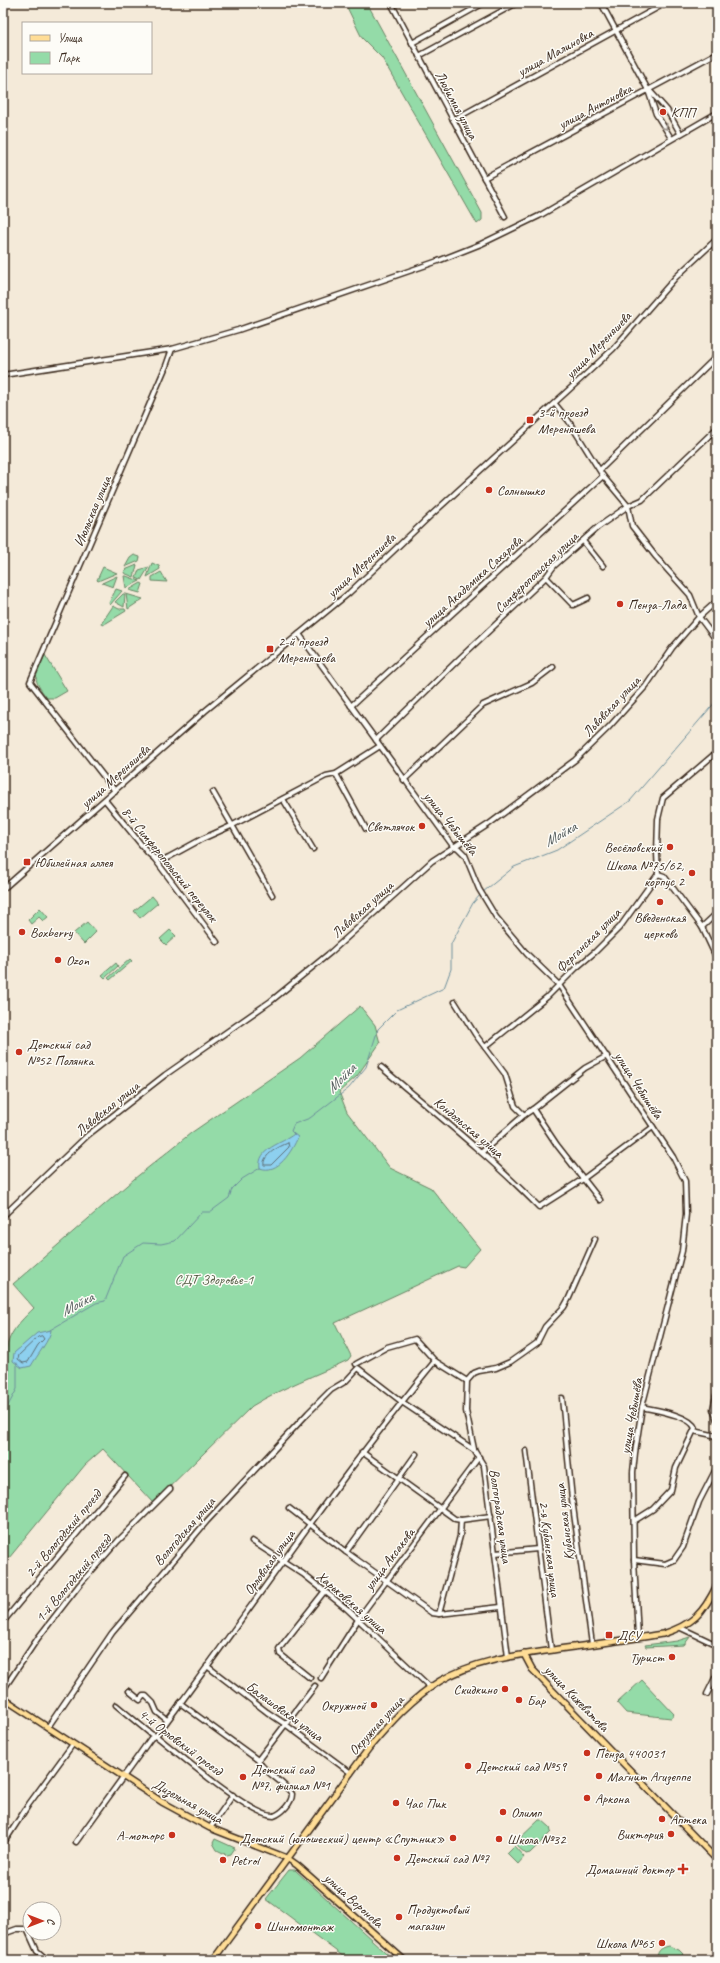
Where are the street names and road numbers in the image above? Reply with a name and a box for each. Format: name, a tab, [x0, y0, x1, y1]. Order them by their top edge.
street label: улица Малиновка	[514, 24, 597, 81]
street label: Любимая улица	[431, 68, 482, 143]
street label: улица Антоновка	[555, 79, 636, 133]
street label: улица Мереняшева	[561, 307, 636, 383]
street label: Июльская улица	[70, 472, 115, 549]
street label: Симферопольская улица	[491, 527, 583, 617]
street label: улица Мереняшева	[323, 528, 400, 602]
street label: улица Академика Сахарова	[418, 531, 527, 631]
street label: Львовская улица	[579, 671, 645, 740]
street label: улица Мереняшева	[76, 740, 154, 813]
street label: улица Чебышёва	[419, 787, 482, 859]
street label: 8-й Симферопольский переулок	[118, 803, 223, 927]
street label: Львовская улица	[328, 876, 398, 941]
street label: Ферганская улица	[552, 904, 625, 976]
street label: улица Чебышёва	[610, 1048, 667, 1123]
street label: Львовская улица	[72, 1077, 144, 1139]
street label: Кондольская улица	[430, 1093, 508, 1162]
street label: улица Чебышёва	[616, 1376, 647, 1456]
street label: Волгоградская улица	[485, 1468, 516, 1565]
street label: Кубанская улица	[551, 1482, 578, 1561]
street label: 2-й Вологодский проезд	[22, 1485, 106, 1581]
street label: Вологодская улица	[150, 1493, 220, 1569]
street label: 2-я Кубанская улица	[535, 1500, 564, 1599]
street label: улица Аксакова	[360, 1524, 419, 1595]
street label: Орловская улица	[240, 1525, 299, 1598]
street label: 1-й Вологодский проезд	[32, 1530, 116, 1626]
street label: Харьковская улица	[313, 1567, 391, 1638]
street label: улица Кижеватова	[540, 1661, 614, 1736]
street label: Балашовская улица	[243, 1678, 328, 1746]
street label: Окружная улица	[345, 1691, 408, 1759]
street label: 4-й Орловский проезд	[136, 1705, 227, 1781]
street label: Дизельная улица	[150, 1775, 227, 1828]
street label: улица Воронова	[320, 1869, 387, 1932]

